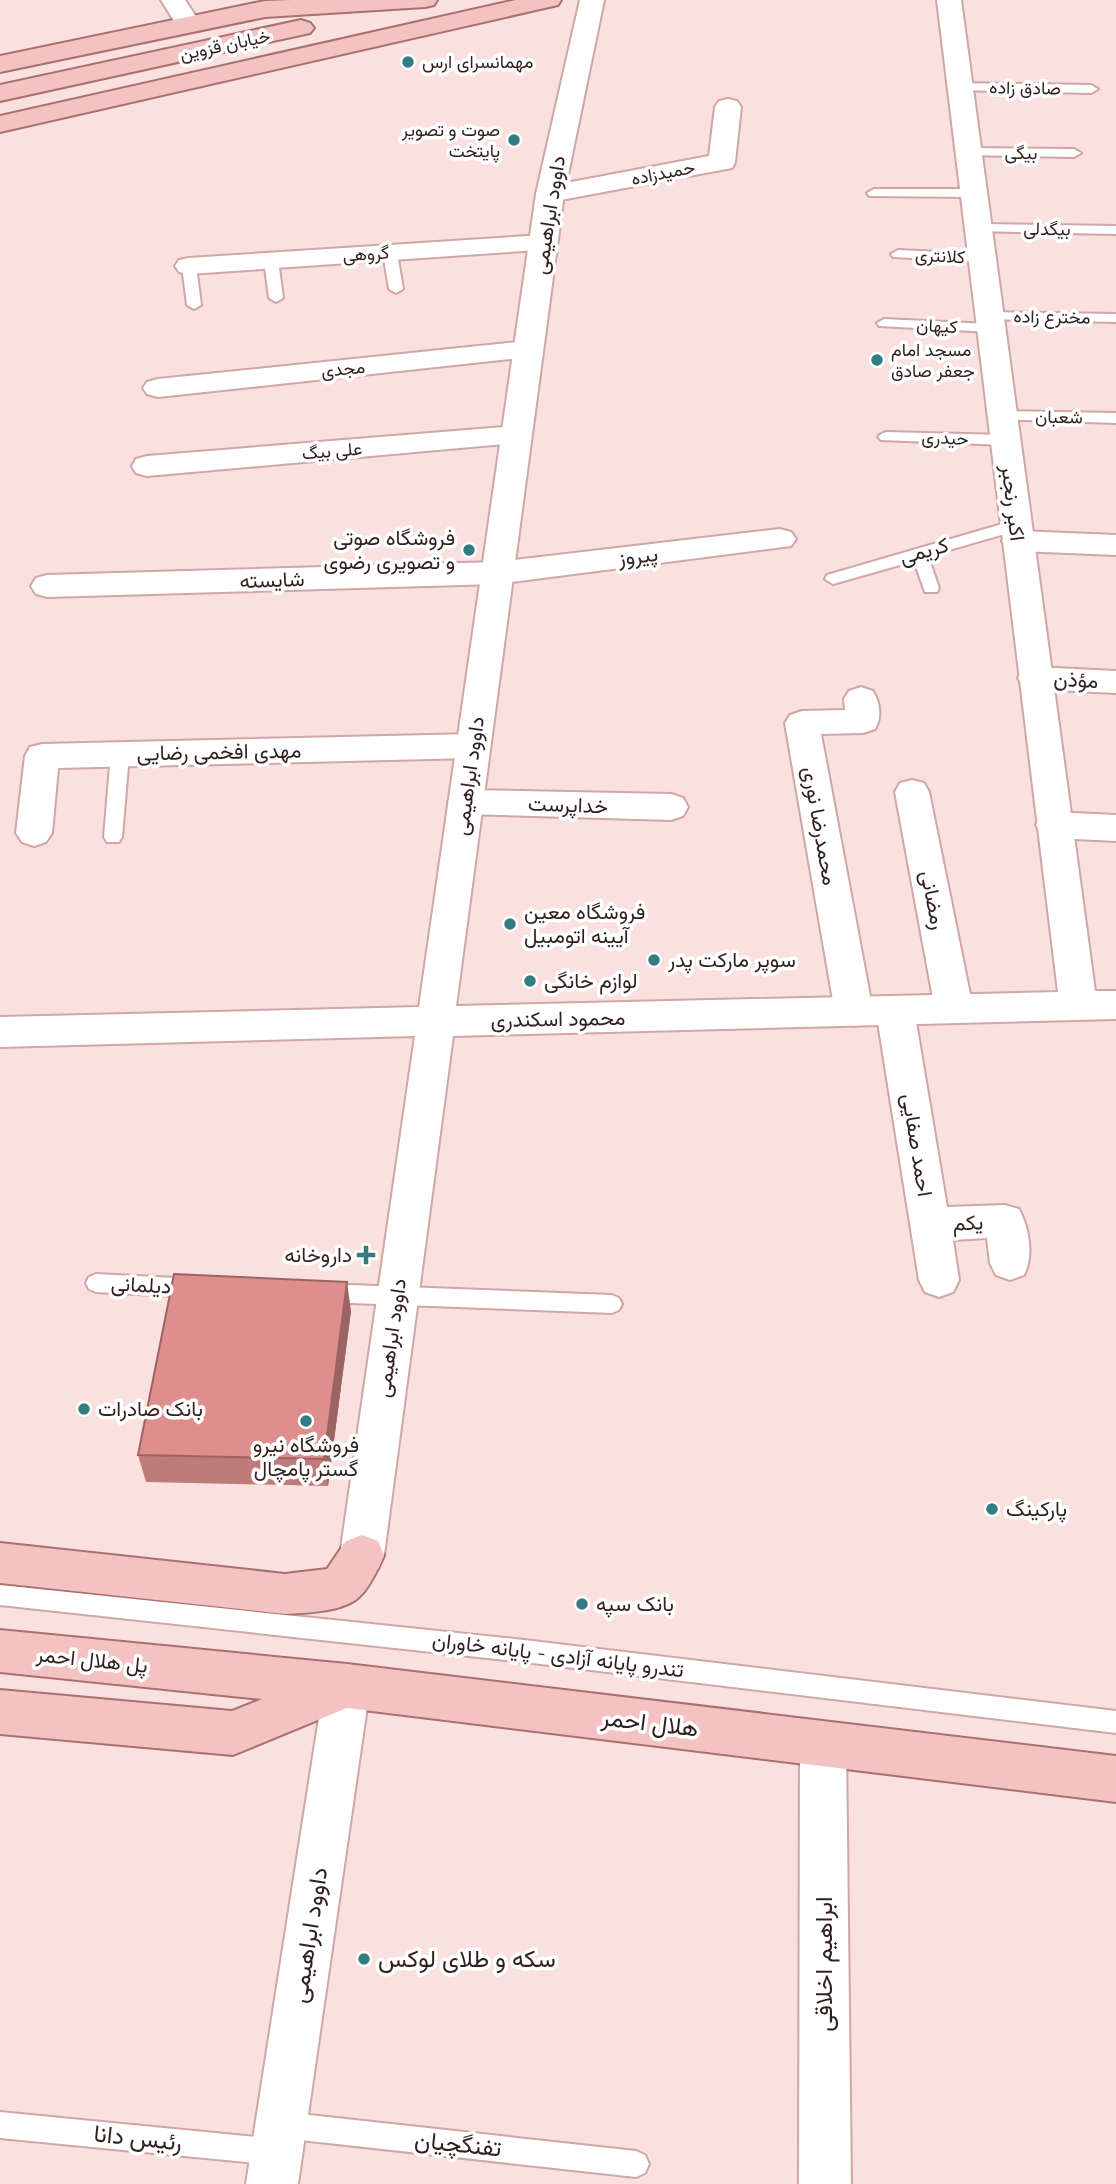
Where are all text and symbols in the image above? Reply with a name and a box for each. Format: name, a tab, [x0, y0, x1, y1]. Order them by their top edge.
street label: خیابان قزوین	[177, 24, 273, 66]
place label: مهمانسرای ارس	[422, 50, 533, 74]
marker: مهمانسرای ارس	[400, 54, 416, 70]
street label: صادق زاده	[989, 75, 1061, 101]
place label: صوت و تصویر پایتخت	[401, 118, 500, 163]
marker: صوت و تصویر پایتخت	[506, 132, 522, 148]
street label: بیگی	[1004, 141, 1038, 165]
street label: داوود ابراهیمی	[526, 154, 572, 276]
street label: حمیدزاده	[629, 155, 697, 191]
street label: بیگدلی	[1023, 217, 1071, 241]
street label: گروهی	[342, 240, 390, 268]
street label: کلانتری	[914, 243, 966, 269]
street label: مخترع زاده	[1013, 304, 1091, 330]
street label: کیهان	[916, 313, 958, 339]
place label: مسجد امام جعفر صادق	[891, 338, 975, 383]
marker: مسجد امام جعفر صادق	[869, 352, 885, 368]
street label: مجدی	[320, 355, 366, 383]
street label: شعبان	[1035, 405, 1083, 429]
street label: حیدری	[921, 425, 969, 451]
street label: علی بیگ	[301, 436, 363, 466]
street label: اکبر رنجبر	[994, 462, 1032, 543]
place label: فروشگاه صوتی و تصویری رضوی	[324, 524, 455, 576]
street label: کریمی	[896, 531, 952, 571]
street label: پیروز	[615, 540, 660, 572]
marker: فروشگاه صوتی و تصویری رضوی	[461, 542, 477, 558]
street label: شایسته	[239, 565, 305, 595]
street label: مؤذن	[1053, 665, 1099, 695]
street label: داوود ابراهیمی	[447, 715, 491, 837]
street label: مهدی افخمی رضایی	[136, 737, 302, 767]
street label: محمدرضا نوری	[796, 764, 844, 888]
street label: خداپرست	[528, 790, 608, 820]
street label: رمضانی	[914, 868, 952, 932]
place label: فروشگاه معین آیینه اتومبیل	[524, 898, 645, 950]
marker: فروشگاه معین آیینه اتومبیل	[502, 916, 518, 932]
place label: سوپر مارکت پدر	[667, 946, 796, 974]
marker: سوپر مارکت پدر	[646, 952, 662, 968]
place label: لوازم خانگی	[544, 967, 638, 995]
marker: لوازم خانگی	[522, 973, 538, 989]
street label: محمود اسکندری	[490, 1004, 626, 1034]
street label: احمد صفایی	[895, 1091, 939, 1199]
street label: یکم	[952, 1208, 984, 1238]
place label: داروخانه	[284, 1241, 352, 1269]
marker: داروخانه	[358, 1247, 374, 1263]
street label: دیلمانی	[110, 1269, 172, 1301]
street label: داوود ابراهیمی	[369, 1277, 413, 1399]
place label: بانک صادرات	[98, 1395, 203, 1423]
marker: بانک صادرات	[76, 1401, 92, 1417]
marker: فروشگاه نیرو گستر پامچال	[298, 1413, 314, 1429]
place label: فروشگاه نیرو گستر پامچال	[253, 1431, 359, 1483]
place label: پارکینگ	[1006, 1495, 1067, 1523]
marker: پارکینگ	[984, 1501, 1000, 1517]
place label: بانک سپه	[596, 1590, 674, 1618]
marker: بانک سپه	[574, 1596, 590, 1612]
street label: تندرو پایانه آزادی - پایانه خاوران	[431, 1626, 685, 1684]
street label: پل هلال احمر	[34, 1640, 149, 1680]
street label: هلال احمر	[599, 1701, 700, 1745]
street label: داوود ابراهیمی	[282, 1865, 336, 2005]
street label: ابراهیم اخلاقی	[808, 1896, 840, 2032]
place label: سکه و طلای لوکس	[378, 1943, 556, 1975]
marker: سکه و طلای لوکس	[356, 1951, 372, 1967]
street label: رئیس دانا	[92, 2117, 184, 2159]
street label: تفنگچیان	[413, 2124, 503, 2164]

